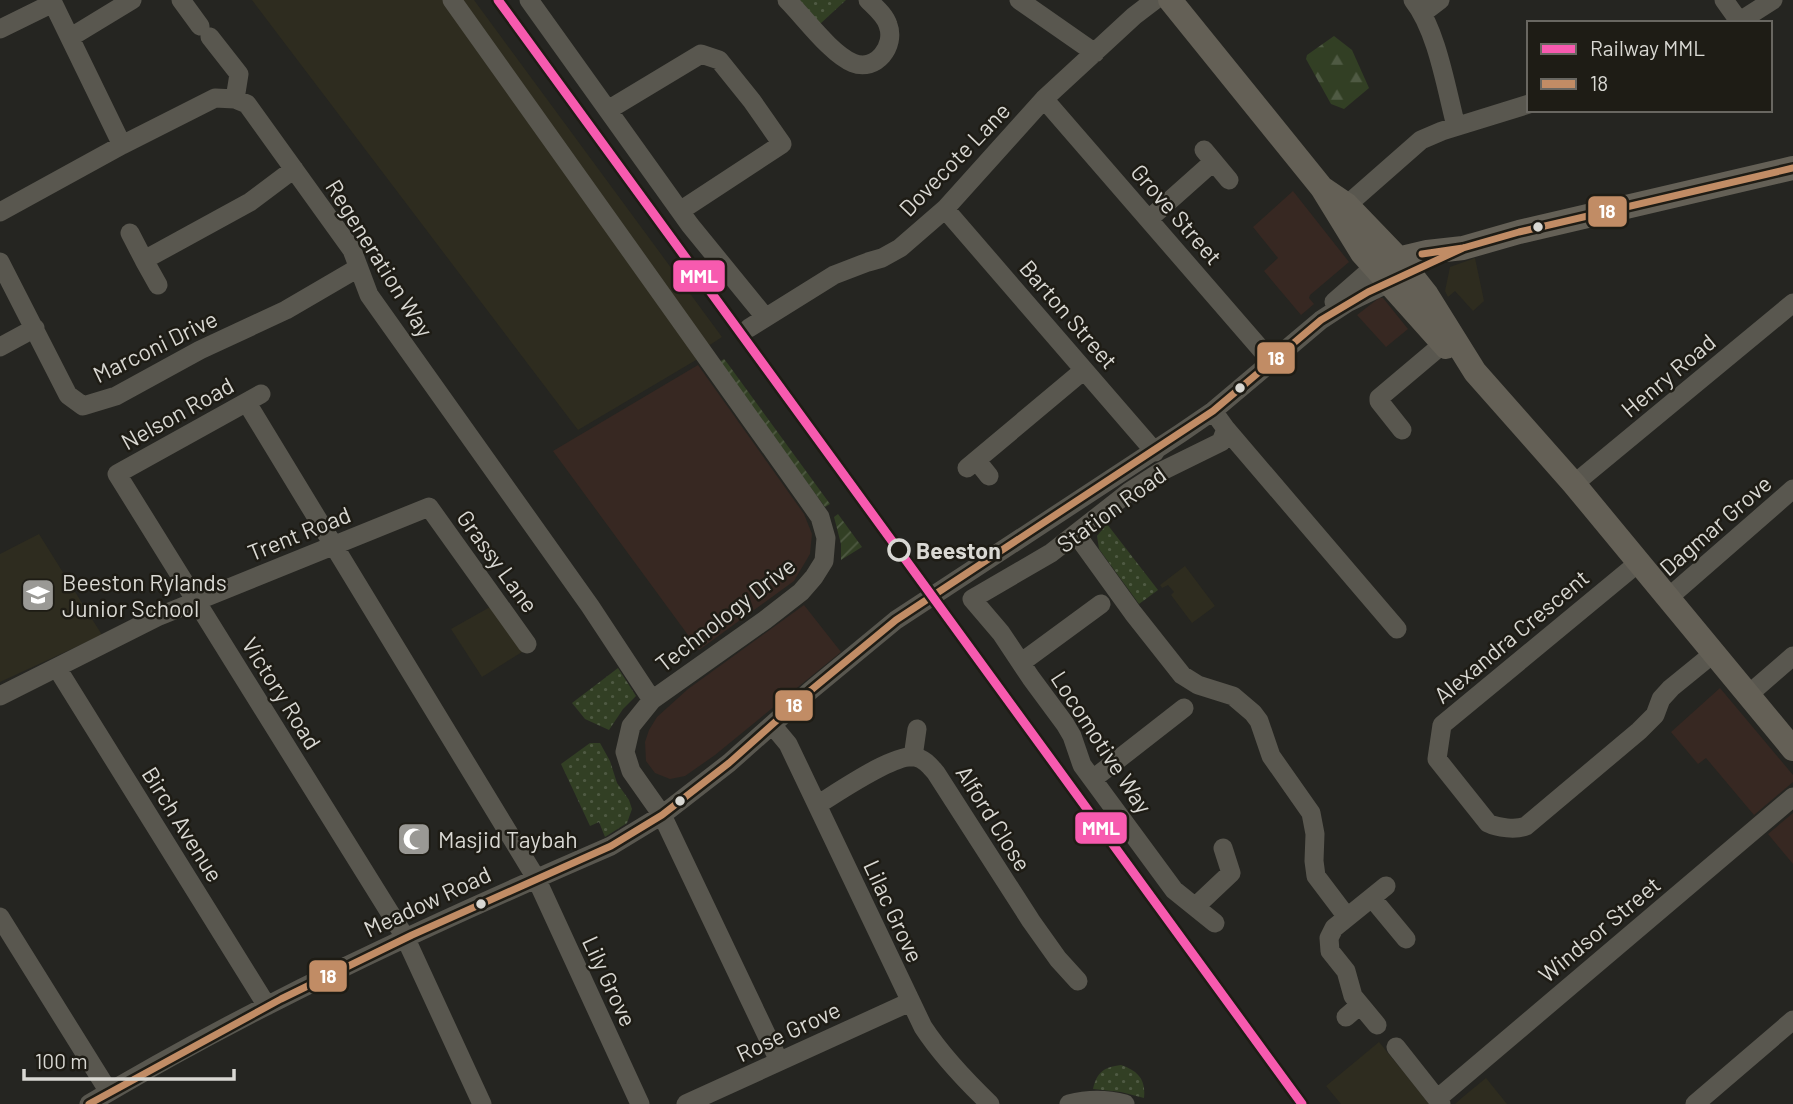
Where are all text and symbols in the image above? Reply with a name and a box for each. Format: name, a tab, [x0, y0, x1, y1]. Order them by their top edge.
legend	[1527, 21, 1772, 112]
text: Railway MML	[1590, 35, 1705, 60]
text: 18	[1590, 70, 1608, 95]
street label: Dovecote Lane	[893, 96, 1015, 222]
street label: Grove Street	[1126, 158, 1228, 270]
street label: Regeneration Way	[320, 174, 440, 342]
line badge: 18	[1587, 195, 1628, 228]
text: 18	[1598, 199, 1616, 222]
unlabelled marker	[1531, 220, 1545, 234]
street label: Barton Street	[1014, 254, 1124, 374]
line badge: MML	[672, 259, 726, 293]
text: MML	[680, 264, 718, 287]
street label: Marconi Drive	[88, 304, 222, 388]
street label: Henry Road	[1615, 327, 1721, 423]
line badge: 18	[1256, 341, 1296, 375]
text: 18	[1267, 346, 1285, 369]
street label: Nelson Road	[116, 371, 238, 455]
unlabelled marker	[1233, 381, 1247, 395]
street label: Station Road	[1051, 460, 1171, 558]
street label: Dagmar Grove	[1653, 469, 1777, 581]
street label: Trent Road	[243, 500, 355, 566]
street label: Grassy Lane	[451, 504, 545, 618]
place label: Beeston	[916, 536, 1001, 564]
marker: Beeston	[888, 539, 910, 561]
street label: Technology Drive	[650, 551, 800, 677]
street label: Alexandra Crescent	[1428, 563, 1594, 709]
place label: Beeston Rylands Junior School	[62, 568, 227, 622]
school or university icon: Beeston Rylands Junior School	[19, 576, 57, 614]
street label: Victory Road	[236, 632, 328, 754]
street label: Locomotive Way	[1046, 666, 1159, 819]
line badge: 18	[774, 689, 814, 722]
text: 18	[785, 693, 803, 716]
street label: Alford Close	[950, 760, 1038, 876]
street label: Birch Avenue	[137, 761, 229, 887]
unlabelled marker	[673, 794, 687, 808]
line badge: MML	[1074, 811, 1128, 845]
text: MML	[1082, 816, 1120, 839]
mosque icon: Masjid Taybah	[395, 820, 433, 858]
place label: Masjid Taybah	[438, 825, 578, 853]
street label: Lilac Grove	[858, 855, 930, 967]
street label: Meadow Road	[359, 859, 495, 943]
street label: Windsor Street	[1532, 870, 1666, 988]
unlabelled marker	[474, 897, 488, 911]
street label: Lily Grove	[577, 931, 643, 1031]
line badge: 18	[308, 959, 348, 993]
text: 18	[319, 964, 337, 987]
street label: Rose Grove	[731, 995, 845, 1067]
scale bar	[24, 1038, 234, 1082]
text: 100 m	[35, 1048, 88, 1073]

